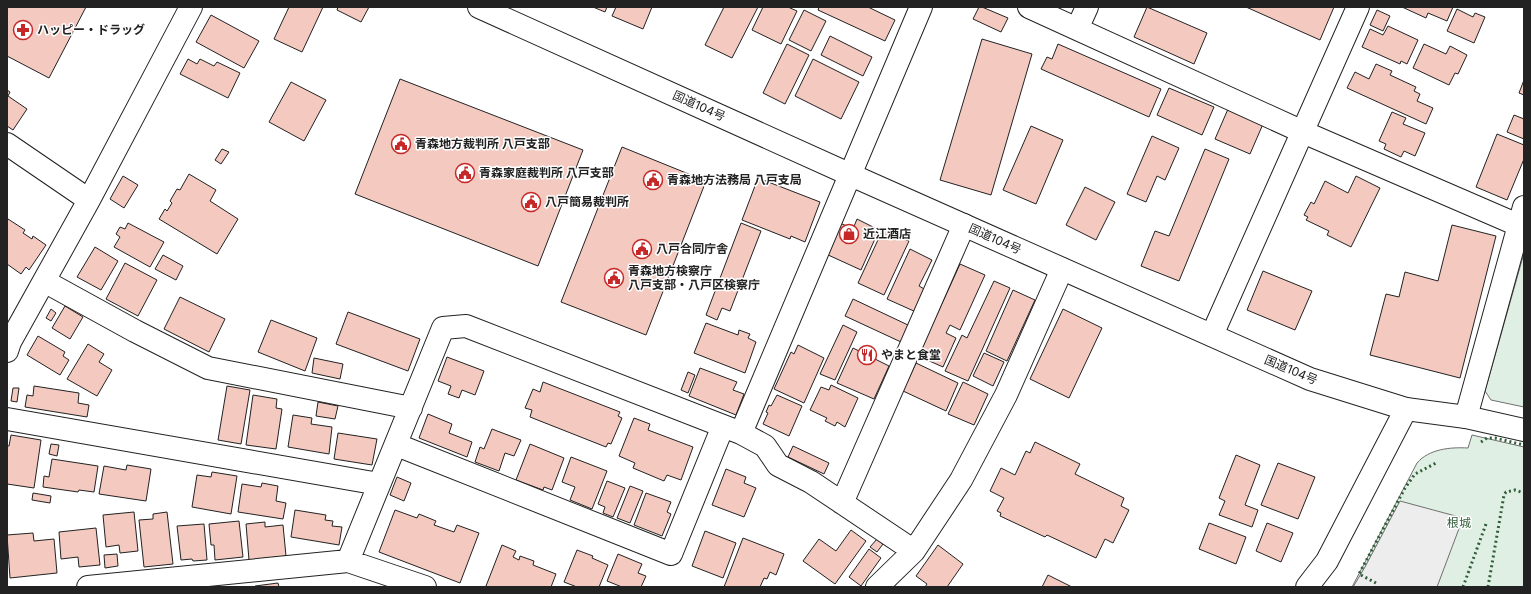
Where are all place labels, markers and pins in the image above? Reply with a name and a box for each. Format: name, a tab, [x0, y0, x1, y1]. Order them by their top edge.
pharmacy icon: ハッピー・ドラッグ	[12, 19, 34, 41]
place label: ハッピー・ドラッグ	[37, 22, 145, 37]
public building icon: 青森地方裁判所 八戸支部	[390, 133, 412, 155]
place label: 青森地方裁判所 八戸支部	[415, 136, 550, 151]
public building icon: 青森家庭裁判所 八戸支部	[454, 162, 476, 184]
place label: 青森家庭裁判所 八戸支部	[479, 165, 614, 180]
public building icon: 青森地方法務局 八戸支局	[642, 169, 664, 191]
place label: 青森地方法務局 八戸支局	[667, 172, 802, 187]
public building icon: 八戸簡易裁判所	[520, 191, 542, 213]
place label: 八戸簡易裁判所	[545, 194, 629, 209]
shop icon: 近江酒店	[838, 223, 860, 245]
place label: 近江酒店	[863, 226, 911, 241]
public building icon: 八戸合同庁舎	[631, 238, 653, 260]
place label: 八戸合同庁舎	[656, 241, 728, 256]
place label: 青森地方検察庁 八戸支部・八戸区検察庁	[628, 263, 760, 292]
public building icon: 青森地方検察庁 八戸支部・八戸区検察庁	[603, 267, 625, 289]
restaurant icon: やまと食堂	[856, 344, 878, 366]
place label: やまと食堂	[881, 347, 941, 362]

